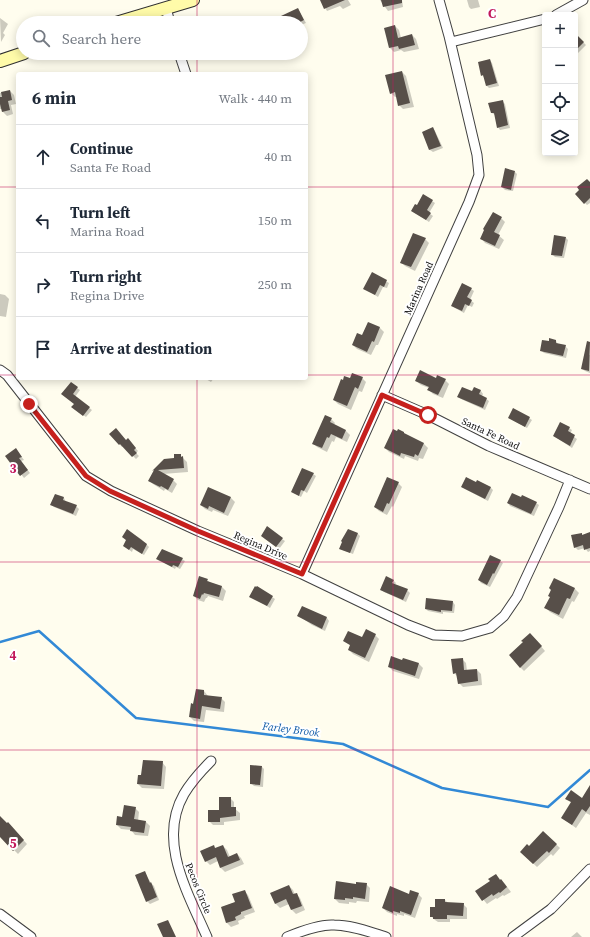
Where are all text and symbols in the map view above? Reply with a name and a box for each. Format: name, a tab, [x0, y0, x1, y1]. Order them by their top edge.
text: C	[488, 5, 496, 22]
map controls	[542, 12, 578, 156]
button: +	[542, 12, 578, 48]
search box	[16, 16, 308, 60]
icon: search	[30, 27, 52, 49]
text: Search here	[62, 28, 141, 49]
button: −	[542, 48, 578, 84]
button: locate	[542, 84, 578, 120]
text: 6 min	[32, 86, 76, 110]
text: Walk · 440 m	[219, 90, 292, 107]
button: layers	[542, 120, 578, 156]
text: Continue	[70, 138, 133, 159]
icon: ahead	[32, 146, 54, 168]
text: 40 m	[264, 148, 292, 165]
text: Santa Fe Road	[70, 159, 151, 176]
text: Turn left	[70, 202, 130, 223]
icon: left	[32, 210, 54, 232]
text: 150 m	[258, 212, 292, 229]
text: Marina Road	[70, 223, 144, 240]
street label: Marina Road	[401, 259, 436, 317]
text: Turn right	[70, 266, 142, 287]
icon: right	[32, 274, 54, 296]
text: 250 m	[258, 276, 292, 293]
text: Regina Drive	[70, 287, 144, 304]
icon: arrive	[32, 338, 54, 360]
text: Arrive at destination	[70, 338, 212, 359]
route end	[20, 395, 38, 413]
route start	[419, 406, 437, 424]
street label: Santa Fe Road	[460, 414, 522, 453]
text: 3	[9, 460, 17, 477]
street label: Regina Drive	[232, 528, 290, 563]
text: 4	[9, 647, 17, 664]
water label: Farley Brook	[261, 718, 321, 741]
text: 5	[9, 835, 17, 852]
street label: Pecos Circle	[182, 861, 215, 916]

